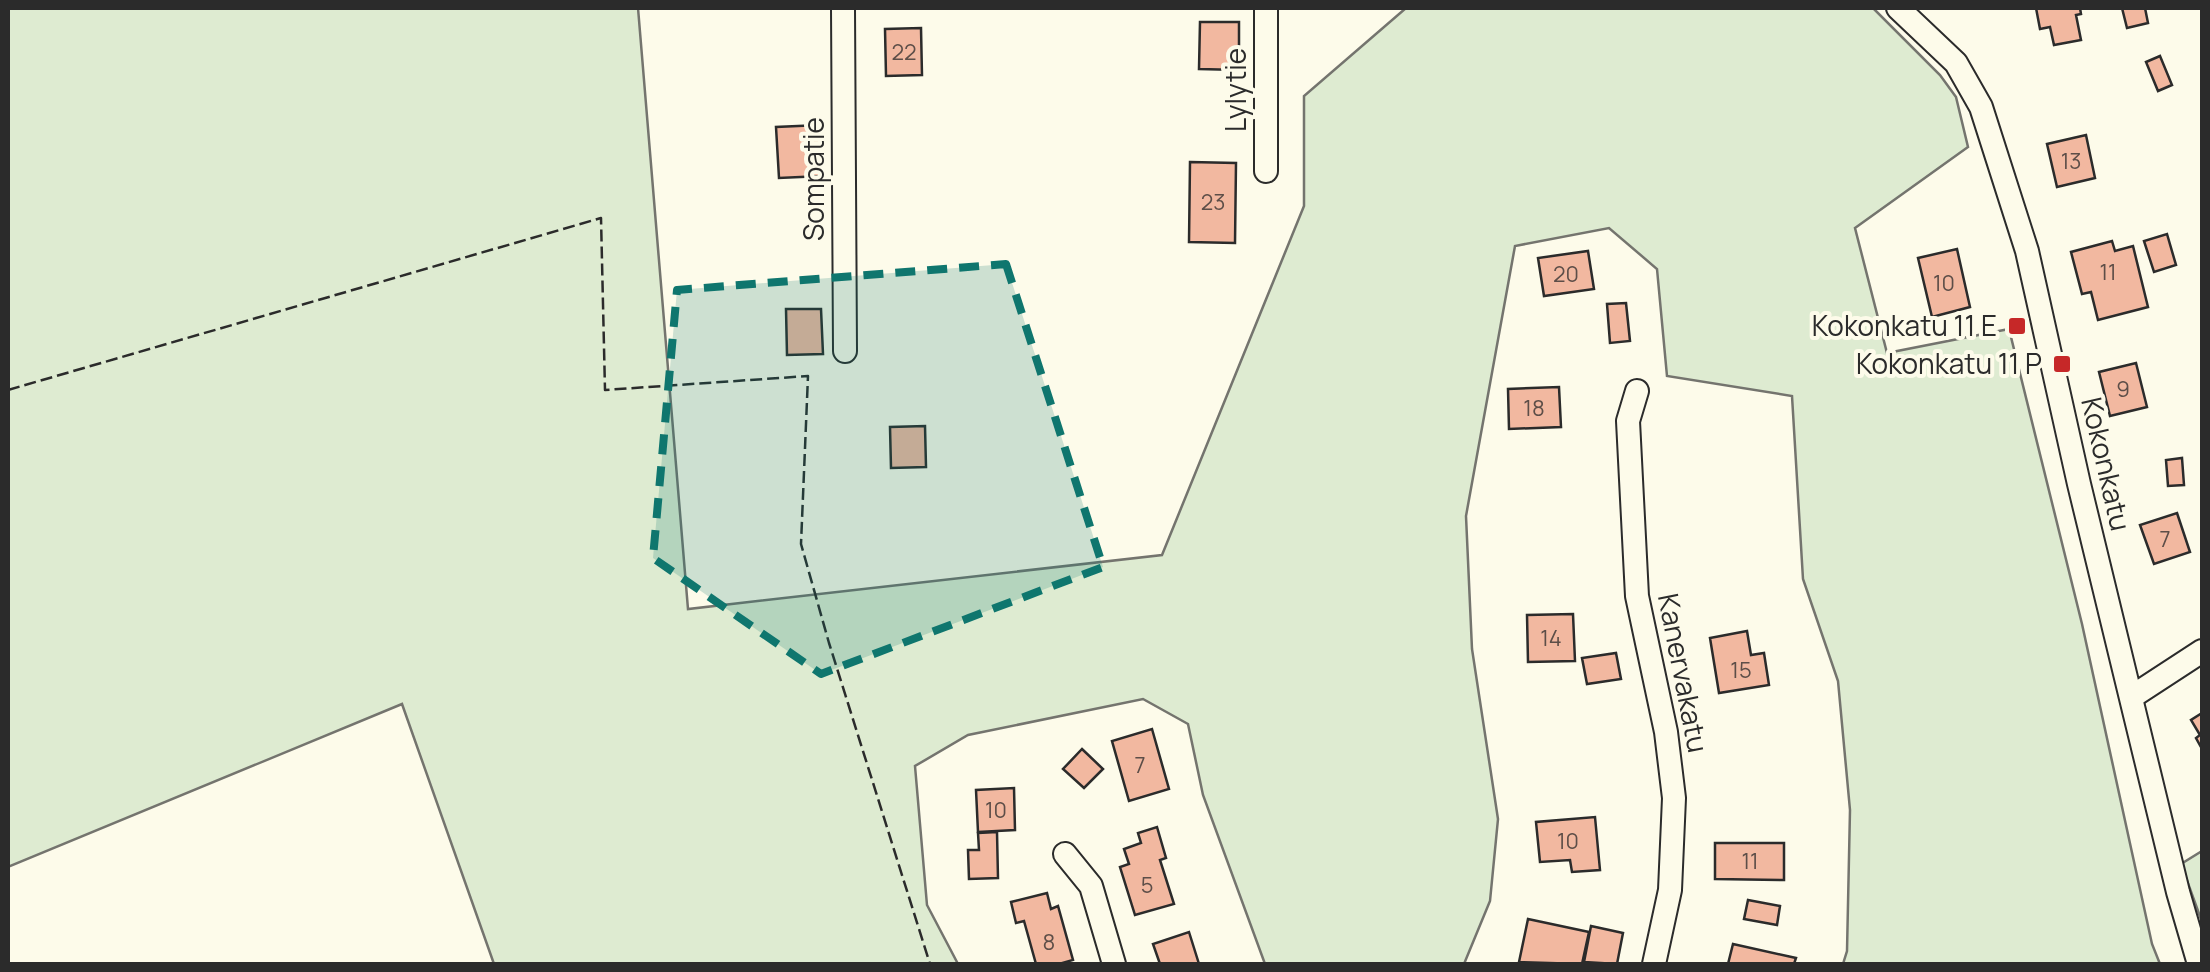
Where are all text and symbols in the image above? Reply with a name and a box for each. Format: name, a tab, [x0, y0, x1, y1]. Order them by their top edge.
house number: 22	[891, 37, 917, 67]
street label: Lylytie	[1216, 48, 1254, 132]
street label: Sompatie	[794, 117, 832, 241]
house number: 13	[2061, 146, 2081, 176]
house number: 23	[1201, 187, 1225, 217]
house number: 11	[2099, 257, 2117, 287]
house number: 20	[1553, 259, 1579, 289]
house number: 10	[1933, 268, 1955, 298]
place label: Kokonkatu 11 E	[1812, 306, 1997, 344]
marker: Kokonkatu 11 E	[2006, 315, 2028, 337]
place label: Kokonkatu 11 P	[1856, 344, 2042, 382]
marker: Kokonkatu 11 P	[2051, 353, 2073, 375]
house number: 9	[2116, 374, 2130, 404]
house number: 18	[1523, 393, 1545, 423]
street label: Kokonkatu	[2073, 393, 2141, 534]
house number: 7	[2159, 524, 2171, 554]
street label: Kanervakatu	[1650, 590, 1718, 756]
house number: 14	[1540, 623, 1562, 653]
house number: 15	[1730, 655, 1752, 685]
house number: 7	[1134, 750, 1146, 780]
house number: 10	[985, 795, 1007, 825]
house number: 10	[1557, 826, 1579, 856]
house number: 11	[1741, 846, 1759, 876]
house number: 5	[1141, 870, 1153, 900]
house number: 8	[1043, 927, 1055, 957]

